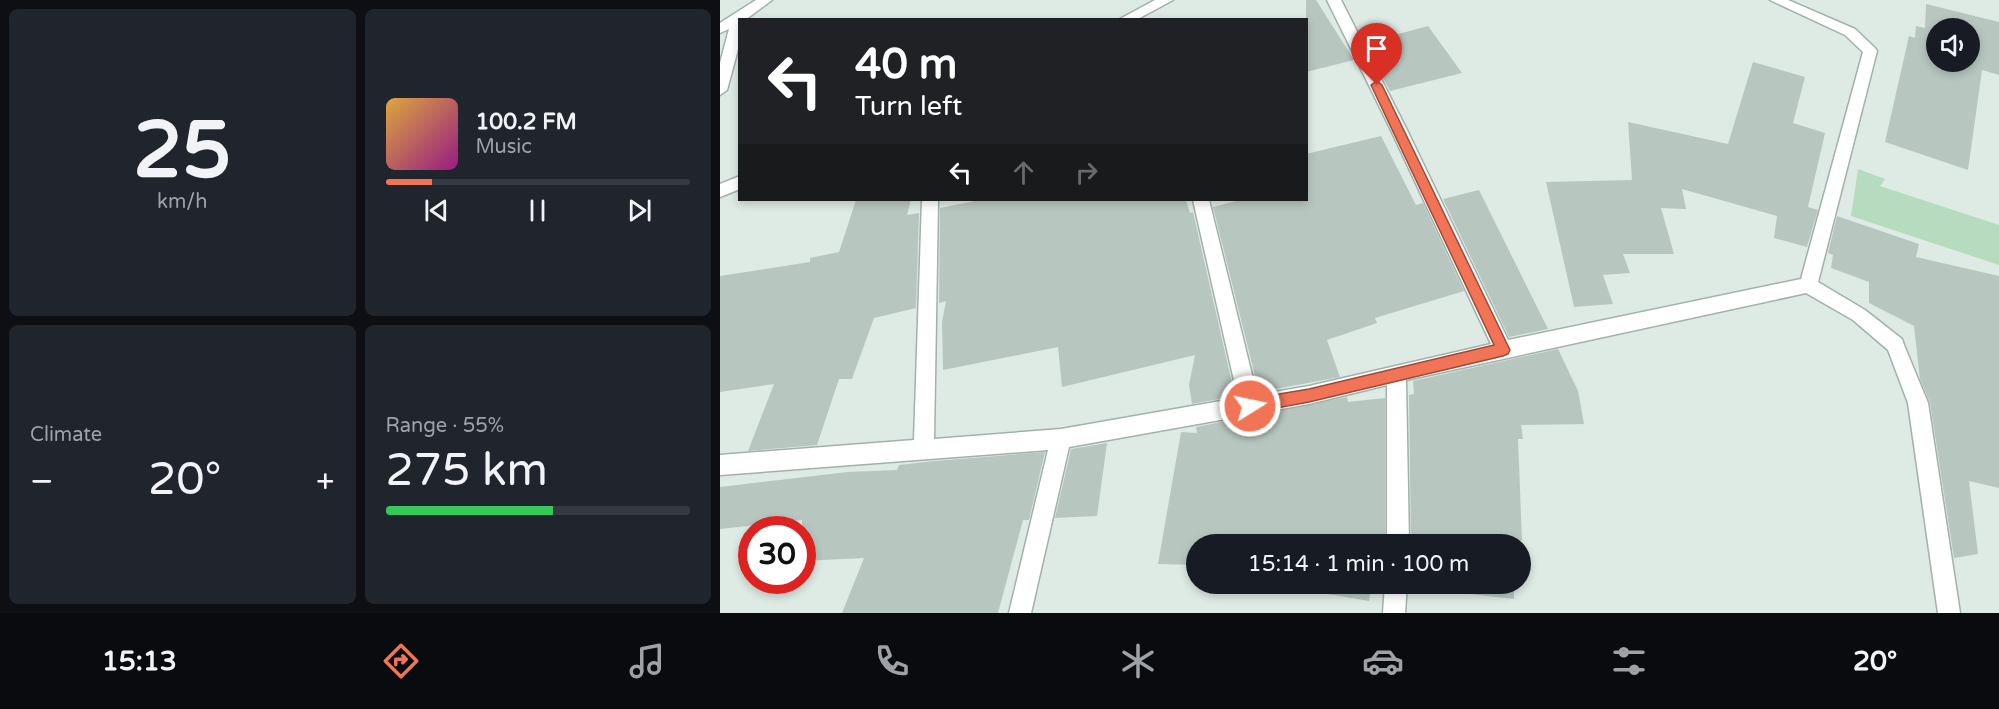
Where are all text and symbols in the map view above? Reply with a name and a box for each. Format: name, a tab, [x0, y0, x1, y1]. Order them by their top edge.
map controls	[1926, 18, 1980, 72]
button: sound	[1926, 18, 1980, 72]
pin	[1351, 23, 1402, 85]
icon: arrive	[1360, 32, 1393, 65]
text: 40 m	[855, 39, 957, 90]
icon: left	[756, 42, 834, 120]
text: Turn left	[855, 90, 962, 123]
text: 25	[133, 104, 231, 198]
text: 100.2 FM	[476, 109, 577, 135]
text: Music	[476, 135, 532, 159]
icon: left	[944, 156, 977, 189]
icon: ahead	[1007, 156, 1040, 189]
icon: right	[1070, 156, 1103, 189]
text: km/h	[157, 190, 207, 214]
icon: previous	[420, 194, 453, 227]
icon: pause	[521, 194, 554, 227]
icon: next	[623, 194, 656, 227]
position arrow	[1218, 374, 1282, 438]
text: Range · 55%	[386, 414, 504, 438]
text: Climate	[30, 423, 102, 447]
text: 275 km	[386, 444, 548, 498]
text: 20°	[148, 453, 221, 507]
text: −	[30, 462, 54, 501]
text: +	[316, 462, 334, 501]
speed limit sign: 30	[738, 516, 816, 594]
text: 15:14 · 1 min · 100 m	[1248, 551, 1469, 577]
icon: directions	[380, 640, 422, 682]
icon: music	[626, 640, 668, 682]
icon: phone	[871, 640, 913, 682]
icon: climate	[1117, 640, 1159, 682]
icon: car	[1362, 640, 1404, 682]
icon: filters	[1608, 640, 1650, 682]
text: 15:13	[102, 645, 177, 678]
text: 20°	[1853, 645, 1897, 678]

